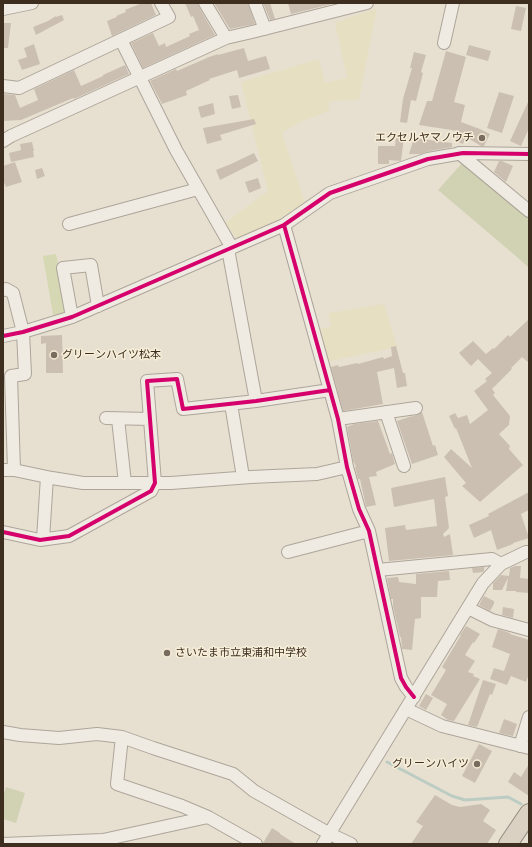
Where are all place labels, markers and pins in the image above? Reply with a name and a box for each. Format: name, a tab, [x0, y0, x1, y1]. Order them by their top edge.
place label: エクセルヤマノウチ	[375, 131, 474, 145]
marker: エクセルヤマノウチ	[477, 133, 487, 143]
place label: グリーンハイツ松本	[62, 348, 161, 362]
marker: グリーンハイツ松本	[49, 350, 59, 360]
place label: さいたま市立東浦和中学校	[175, 646, 307, 660]
marker: さいたま市立東浦和中学校	[162, 648, 172, 658]
place label: グリーンハイツ	[392, 757, 469, 771]
marker: グリーンハイツ	[472, 759, 482, 769]

